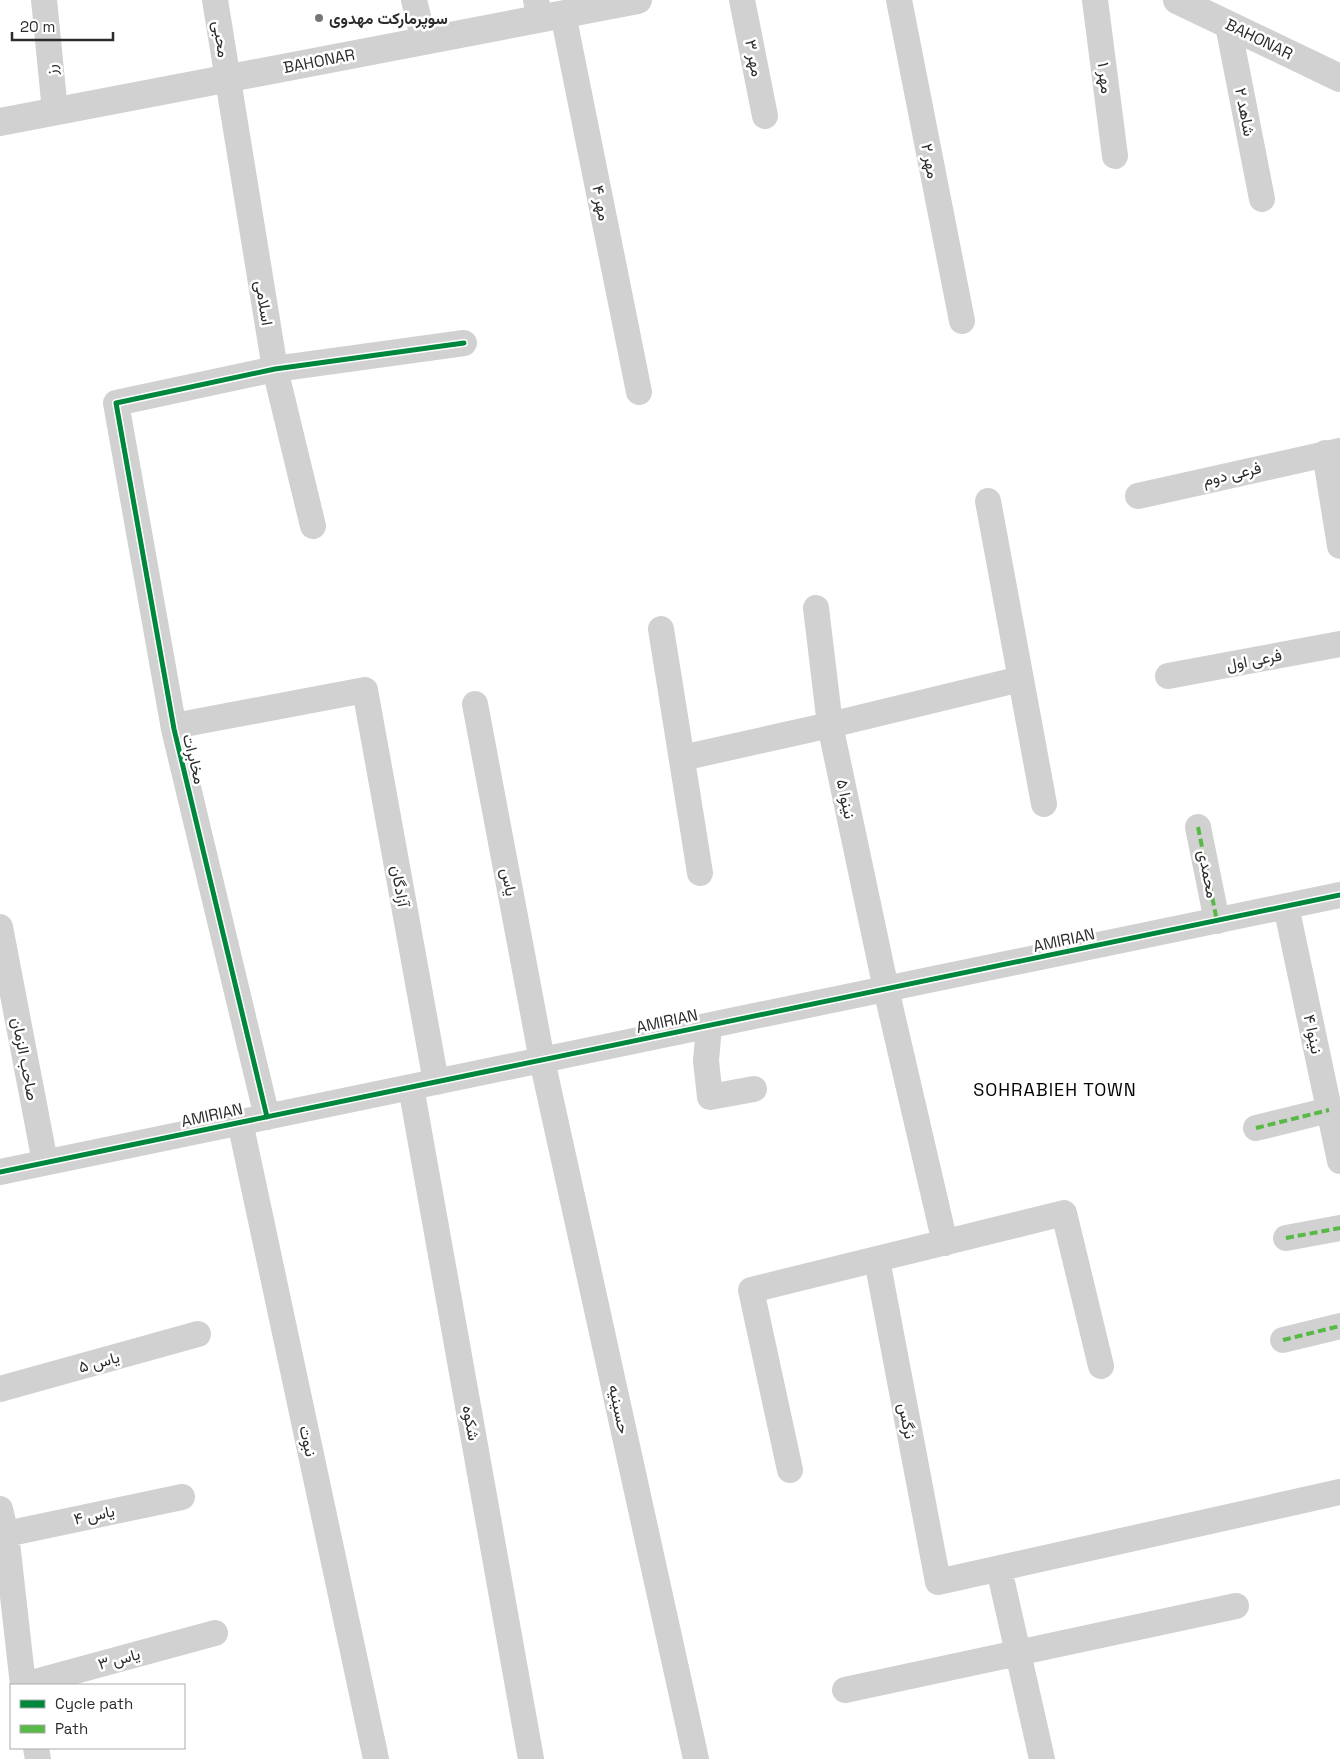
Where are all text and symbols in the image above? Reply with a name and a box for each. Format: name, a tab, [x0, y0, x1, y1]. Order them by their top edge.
place label: سوپرمارکت مهدوی	[329, 8, 448, 30]
scale bar	[12, 10, 114, 42]
marker: سوپرمارکت مهدوی	[313, 12, 325, 24]
street label: BAHONAR	[1222, 14, 1296, 64]
text: 20 m	[20, 17, 55, 36]
street label: محبی	[208, 19, 234, 59]
street label: مهر ۳	[740, 38, 768, 78]
street label: BAHONAR	[281, 44, 357, 78]
street label: مهر ۱	[1093, 61, 1117, 95]
street label: رز	[40, 64, 62, 77]
street label: شاهد ۲	[1230, 86, 1260, 138]
street label: مهر ۲	[916, 142, 944, 180]
street label: مهر ۴	[587, 183, 615, 223]
street label: اسلامی	[250, 279, 278, 327]
street label: فرعی دوم	[1201, 457, 1263, 491]
street label: فرعی اول	[1224, 644, 1284, 676]
street label: مخابرات	[178, 732, 210, 786]
street label: نینوا ۵	[832, 777, 860, 821]
street label: محمدی	[1193, 848, 1223, 900]
street label: آزادگان	[386, 864, 414, 909]
street label: یاس	[496, 866, 522, 898]
street label: AMIRIAN	[1031, 923, 1097, 957]
street label: AMIRIAN	[634, 1004, 700, 1038]
street label: نینوا ۴	[1299, 1012, 1327, 1056]
street label: صاحب الزمان	[7, 1016, 43, 1102]
district label: SOHRABIEH TOWN	[973, 1078, 1137, 1101]
street label: AMIRIAN	[179, 1098, 245, 1132]
street label: یاس ۵	[76, 1346, 122, 1378]
street label: حسینیه	[604, 1383, 634, 1436]
street label: نرگس	[893, 1401, 921, 1441]
street label: شکوه	[458, 1404, 484, 1442]
street label: نبوت	[294, 1424, 322, 1458]
street label: یاس ۴	[72, 1500, 116, 1530]
street label: یاس ۳	[96, 1643, 142, 1675]
legend	[10, 1684, 185, 1749]
text: Cycle path	[55, 1694, 133, 1713]
text: Path	[55, 1719, 88, 1738]

